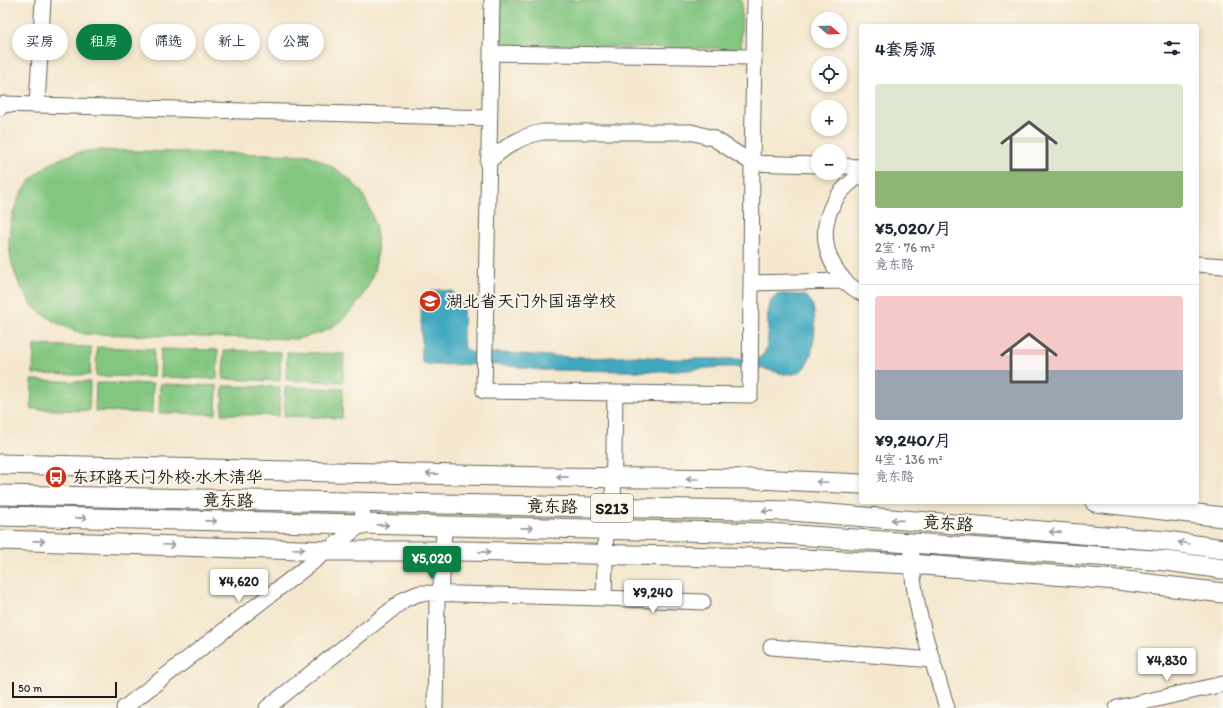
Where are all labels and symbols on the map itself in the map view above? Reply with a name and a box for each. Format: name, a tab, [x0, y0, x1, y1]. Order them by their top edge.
north arrow	[811, 12, 847, 48]
school or university icon: 湖北省天门外国语学校	[417, 288, 443, 314]
place label: 湖北省天门外国语学校	[446, 291, 616, 311]
bus stop icon: 东环路天门外校·水木清华	[43, 464, 69, 490]
place label: 东环路天门外校·水木清华	[72, 467, 263, 487]
one-way arrow	[426, 470, 439, 478]
one-way arrow	[556, 473, 569, 481]
one-way arrow	[686, 475, 699, 483]
one-way arrow	[816, 478, 829, 486]
street label: 竟东路	[202, 490, 254, 510]
road number: S213	[591, 494, 633, 522]
street label: 竟东路	[526, 496, 578, 516]
one-way arrow	[762, 507, 775, 515]
street label: 竟东路	[922, 511, 974, 535]
one-way arrow	[74, 514, 87, 522]
one-way arrow	[891, 516, 904, 523]
one-way arrow	[204, 517, 217, 525]
one-way arrow	[376, 521, 389, 529]
one-way arrow	[520, 524, 533, 532]
one-way arrow	[1049, 528, 1062, 535]
one-way arrow	[32, 537, 45, 545]
one-way arrow	[1178, 539, 1191, 547]
one-way arrow	[162, 541, 175, 548]
one-way arrow	[292, 546, 305, 553]
pin: ¥5,020	[399, 546, 465, 580]
one-way arrow	[478, 548, 491, 556]
pin: ¥4,620	[206, 569, 272, 603]
pin: ¥9,240	[620, 580, 686, 614]
pin: ¥4,830	[1134, 648, 1200, 682]
scale bar	[12, 680, 117, 699]

